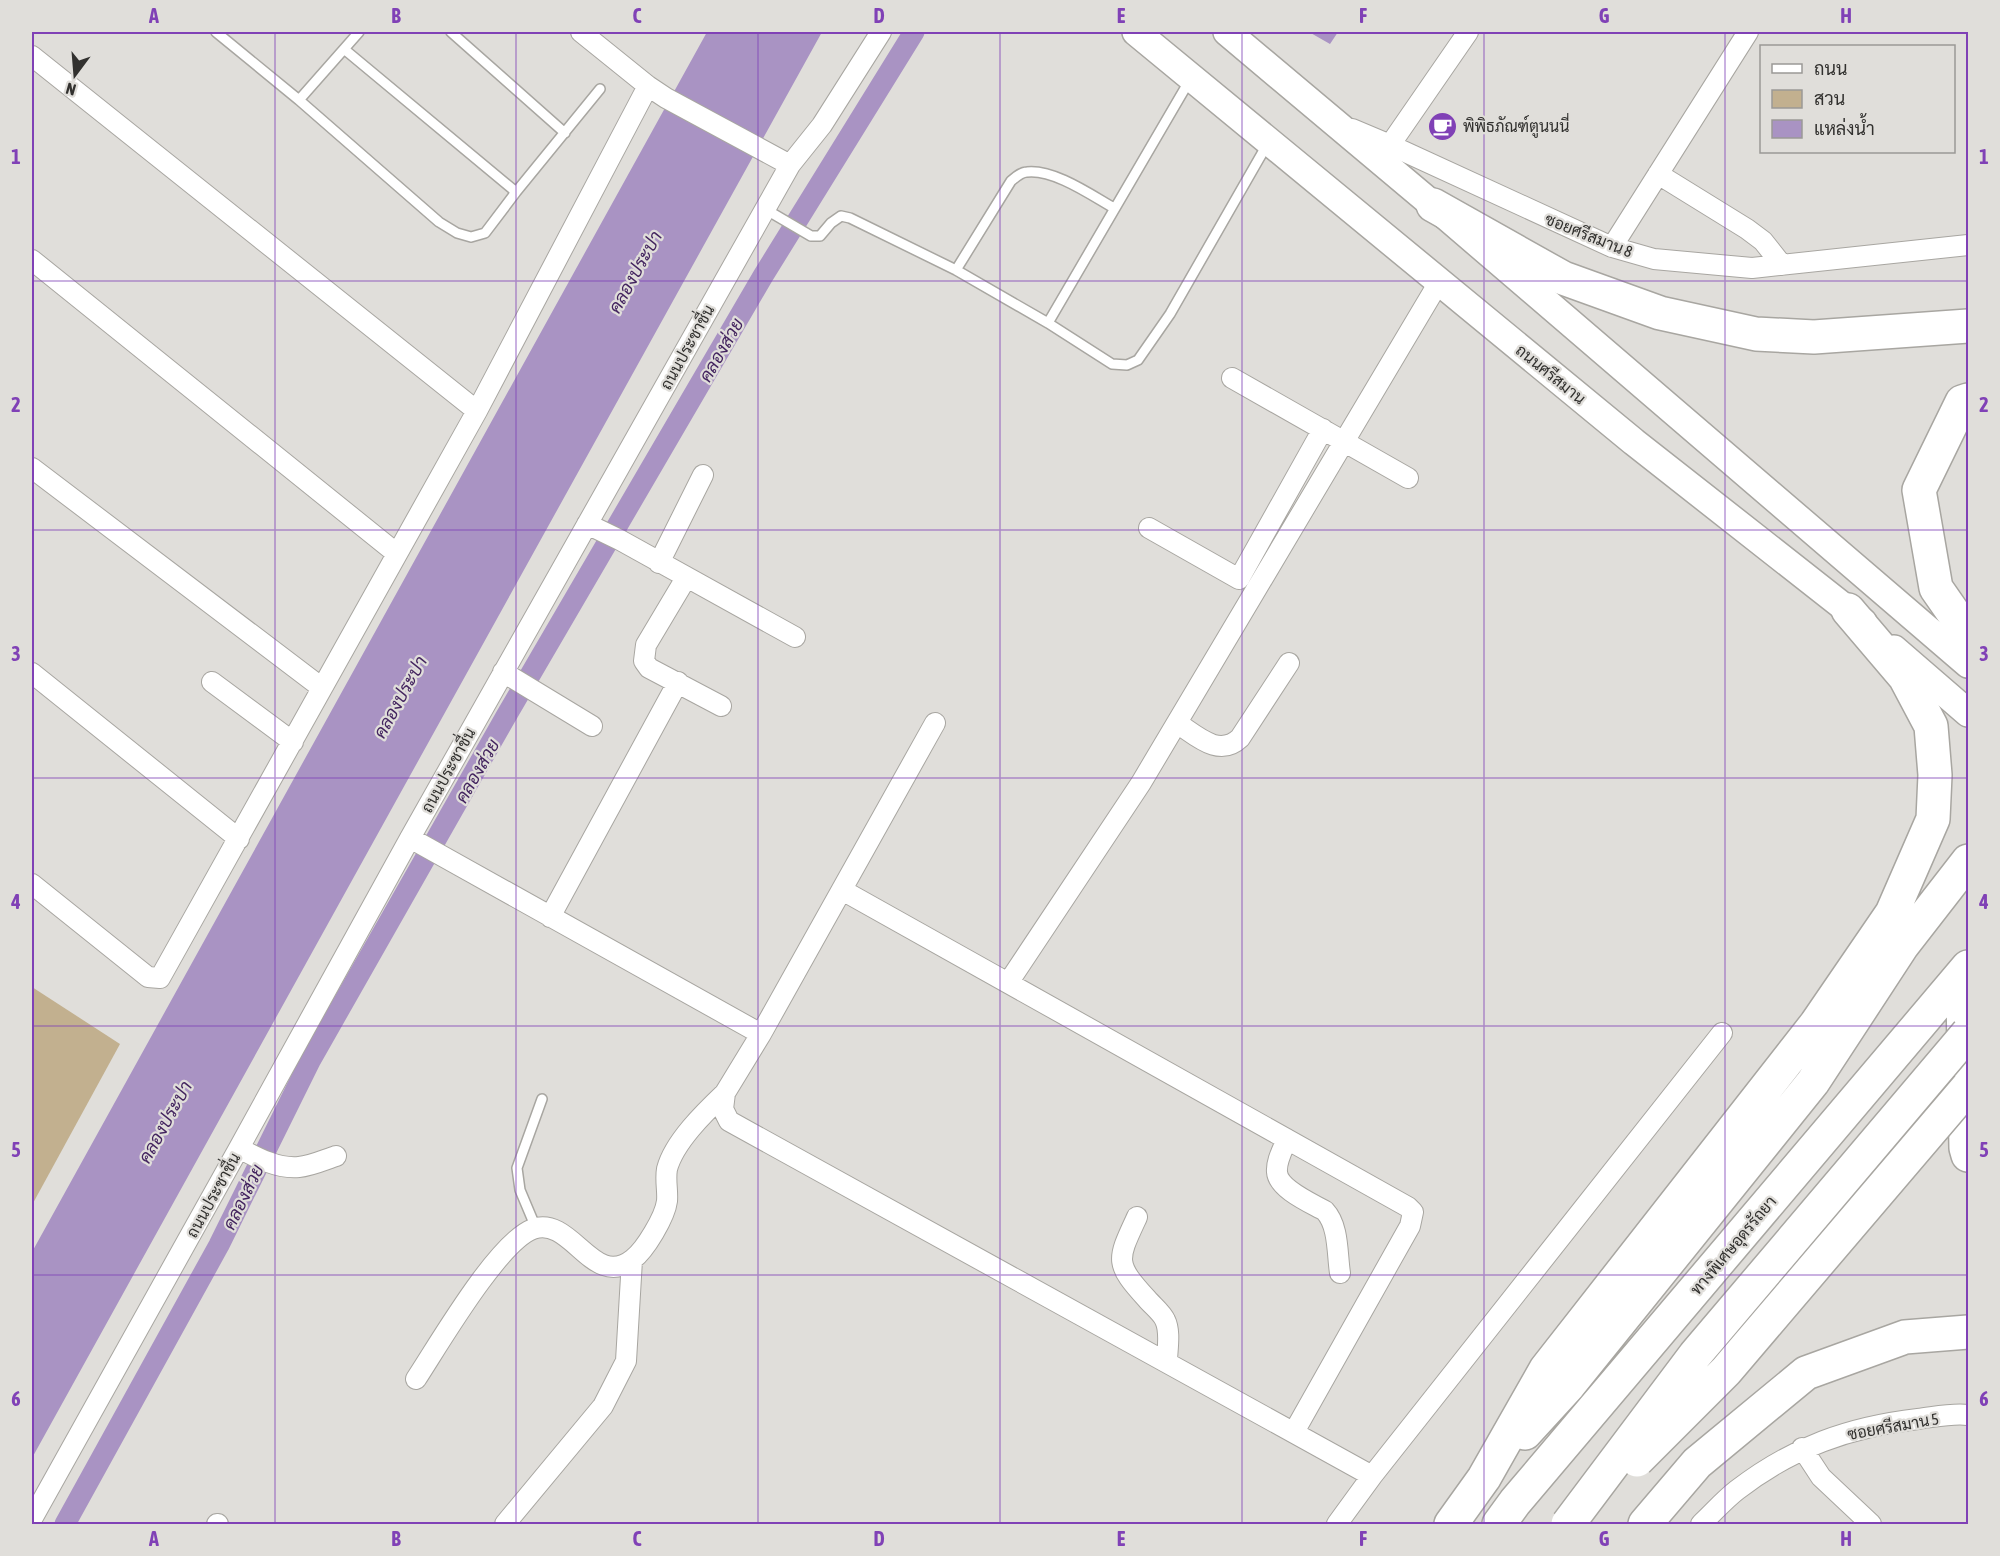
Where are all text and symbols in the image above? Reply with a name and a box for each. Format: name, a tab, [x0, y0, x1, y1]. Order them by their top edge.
text: A	[148, 4, 159, 27]
text: B	[391, 4, 401, 27]
text: C	[633, 4, 642, 27]
text: D	[873, 4, 885, 27]
text: E	[1117, 4, 1126, 27]
text: F	[1359, 4, 1367, 27]
text: G	[1599, 4, 1610, 27]
text: H	[1840, 4, 1852, 27]
north arrow	[45, 45, 105, 105]
legend	[1760, 45, 1955, 153]
text: ถนน	[1814, 58, 1847, 79]
text: N	[64, 79, 78, 99]
text: สวน	[1814, 88, 1845, 109]
cafe icon: พิพิธภัณฑ์ตูนนนี่	[1426, 110, 1458, 142]
place label: พิพิธภัณฑ์ตูนนนี่	[1463, 112, 1569, 138]
text: แหล่งน้ำ	[1814, 113, 1875, 139]
text: 1	[11, 145, 21, 168]
text: 1	[1979, 145, 1989, 168]
street label: ซอยศรีสมาน 8	[1543, 207, 1636, 261]
water label: คลองประปา	[604, 227, 666, 317]
street label: ถนนประชาชื่น	[652, 299, 718, 392]
water label: คลองส่วย	[694, 314, 748, 386]
street label: ถนนศรีสมาน	[1513, 339, 1591, 407]
text: 2	[11, 393, 21, 416]
text: 2	[1979, 393, 1989, 416]
text: 3	[11, 642, 21, 665]
text: 3	[1979, 642, 1989, 665]
water label: คลองประปา	[369, 652, 431, 742]
street label: ถนนประชาชื่น	[413, 722, 479, 815]
water label: คลองส่วย	[450, 735, 504, 807]
text: 4	[10, 890, 21, 913]
text: 4	[1978, 890, 1989, 913]
water label: คลองประปา	[134, 1077, 196, 1167]
text: 5	[11, 1138, 21, 1161]
text: 5	[1979, 1138, 1989, 1161]
street label: ถนนประชาชื่น	[178, 1147, 244, 1240]
water label: คลองส่วย	[217, 1161, 268, 1233]
street label: ทางพิเศษอุดรรัถยา	[1686, 1191, 1782, 1300]
text: 6	[11, 1387, 21, 1410]
text: 6	[1979, 1387, 1989, 1410]
street label: ซอยศรีสมาน 5	[1846, 1407, 1940, 1443]
text: A	[148, 1527, 159, 1550]
text: B	[391, 1527, 401, 1550]
text: C	[633, 1527, 642, 1550]
text: D	[873, 1527, 885, 1550]
text: E	[1117, 1527, 1126, 1550]
text: F	[1359, 1527, 1367, 1550]
text: G	[1599, 1527, 1610, 1550]
text: H	[1840, 1527, 1852, 1550]

